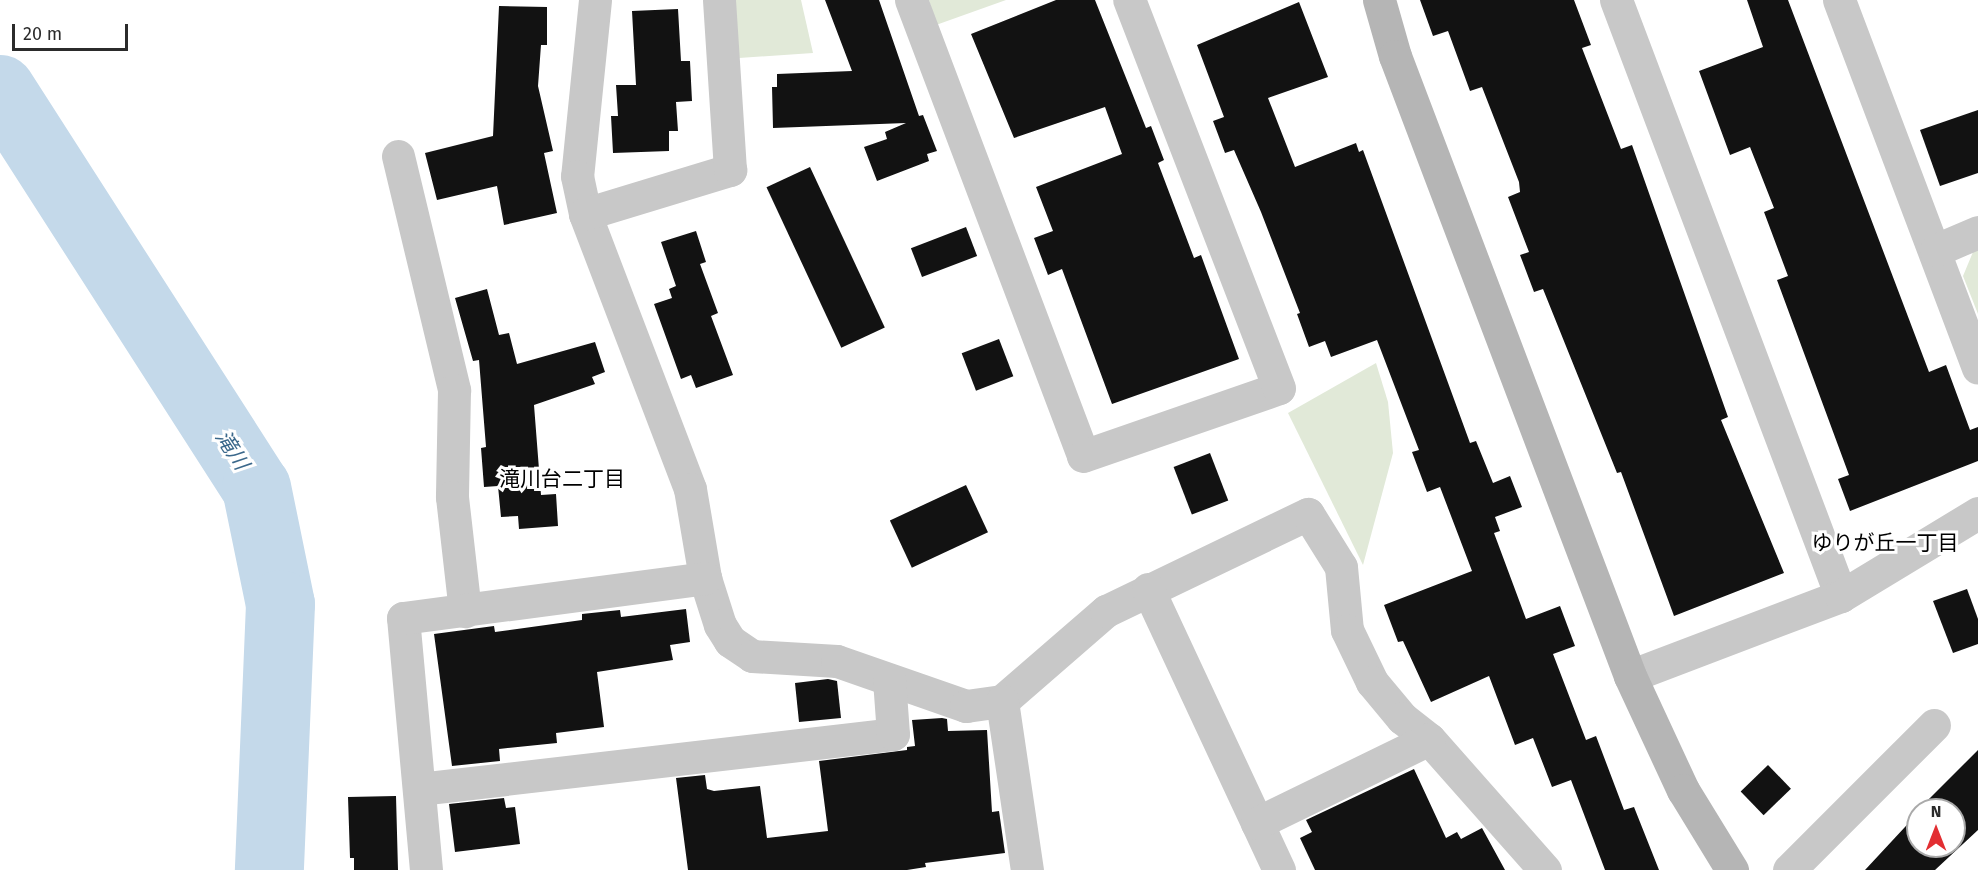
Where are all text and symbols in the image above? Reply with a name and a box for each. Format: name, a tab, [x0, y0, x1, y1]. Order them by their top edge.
scale bar	[15, 12, 130, 50]
text: 20 m	[23, 23, 62, 45]
water label: 滝川	[210, 426, 254, 474]
district label: 滝川台二丁目	[499, 466, 625, 492]
district label: ゆりが丘一丁目	[1812, 530, 1958, 556]
north arrow	[1906, 798, 1966, 858]
text: N	[1931, 802, 1941, 821]

